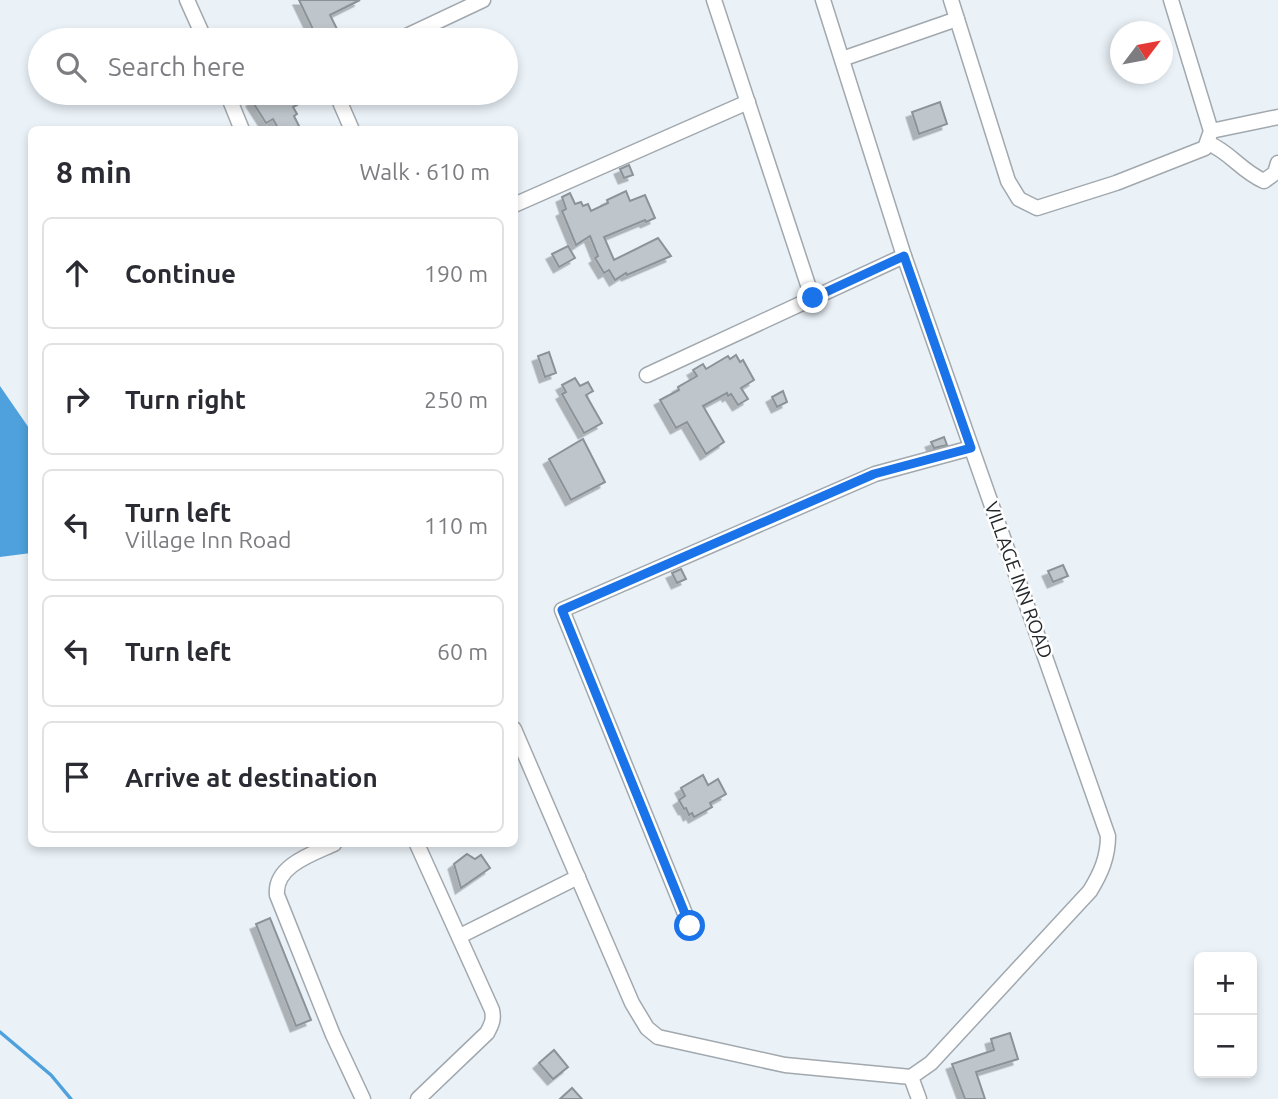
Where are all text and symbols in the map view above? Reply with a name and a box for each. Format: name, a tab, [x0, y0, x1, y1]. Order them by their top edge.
north arrow	[1110, 21, 1173, 84]
search box	[28, 28, 518, 105]
icon: search	[52, 48, 90, 86]
text: Search here	[108, 52, 245, 81]
text: 8 min	[56, 155, 132, 189]
text: Walk · 610 m	[359, 159, 490, 184]
icon: ahead	[58, 254, 96, 292]
text: Continue	[125, 259, 236, 288]
text: 190 m	[424, 261, 488, 286]
route end	[797, 282, 828, 313]
icon: right	[58, 380, 96, 418]
text: Turn right	[125, 385, 246, 414]
text: 250 m	[424, 387, 488, 412]
text: Turn left	[125, 498, 231, 527]
street label: VILLAGE INN ROAD	[980, 499, 1058, 661]
icon: left	[58, 506, 96, 544]
text: 110 m	[424, 513, 488, 538]
text: Village Inn Road	[125, 527, 291, 552]
icon: left	[58, 632, 96, 670]
text: Turn left	[125, 637, 231, 666]
text: 60 m	[437, 639, 488, 664]
icon: arrive	[58, 758, 96, 796]
text: Arrive at destination	[125, 763, 378, 792]
route start	[674, 910, 705, 941]
map controls	[1194, 952, 1257, 1078]
button: +	[1194, 952, 1257, 1015]
button: −	[1194, 1015, 1257, 1078]

